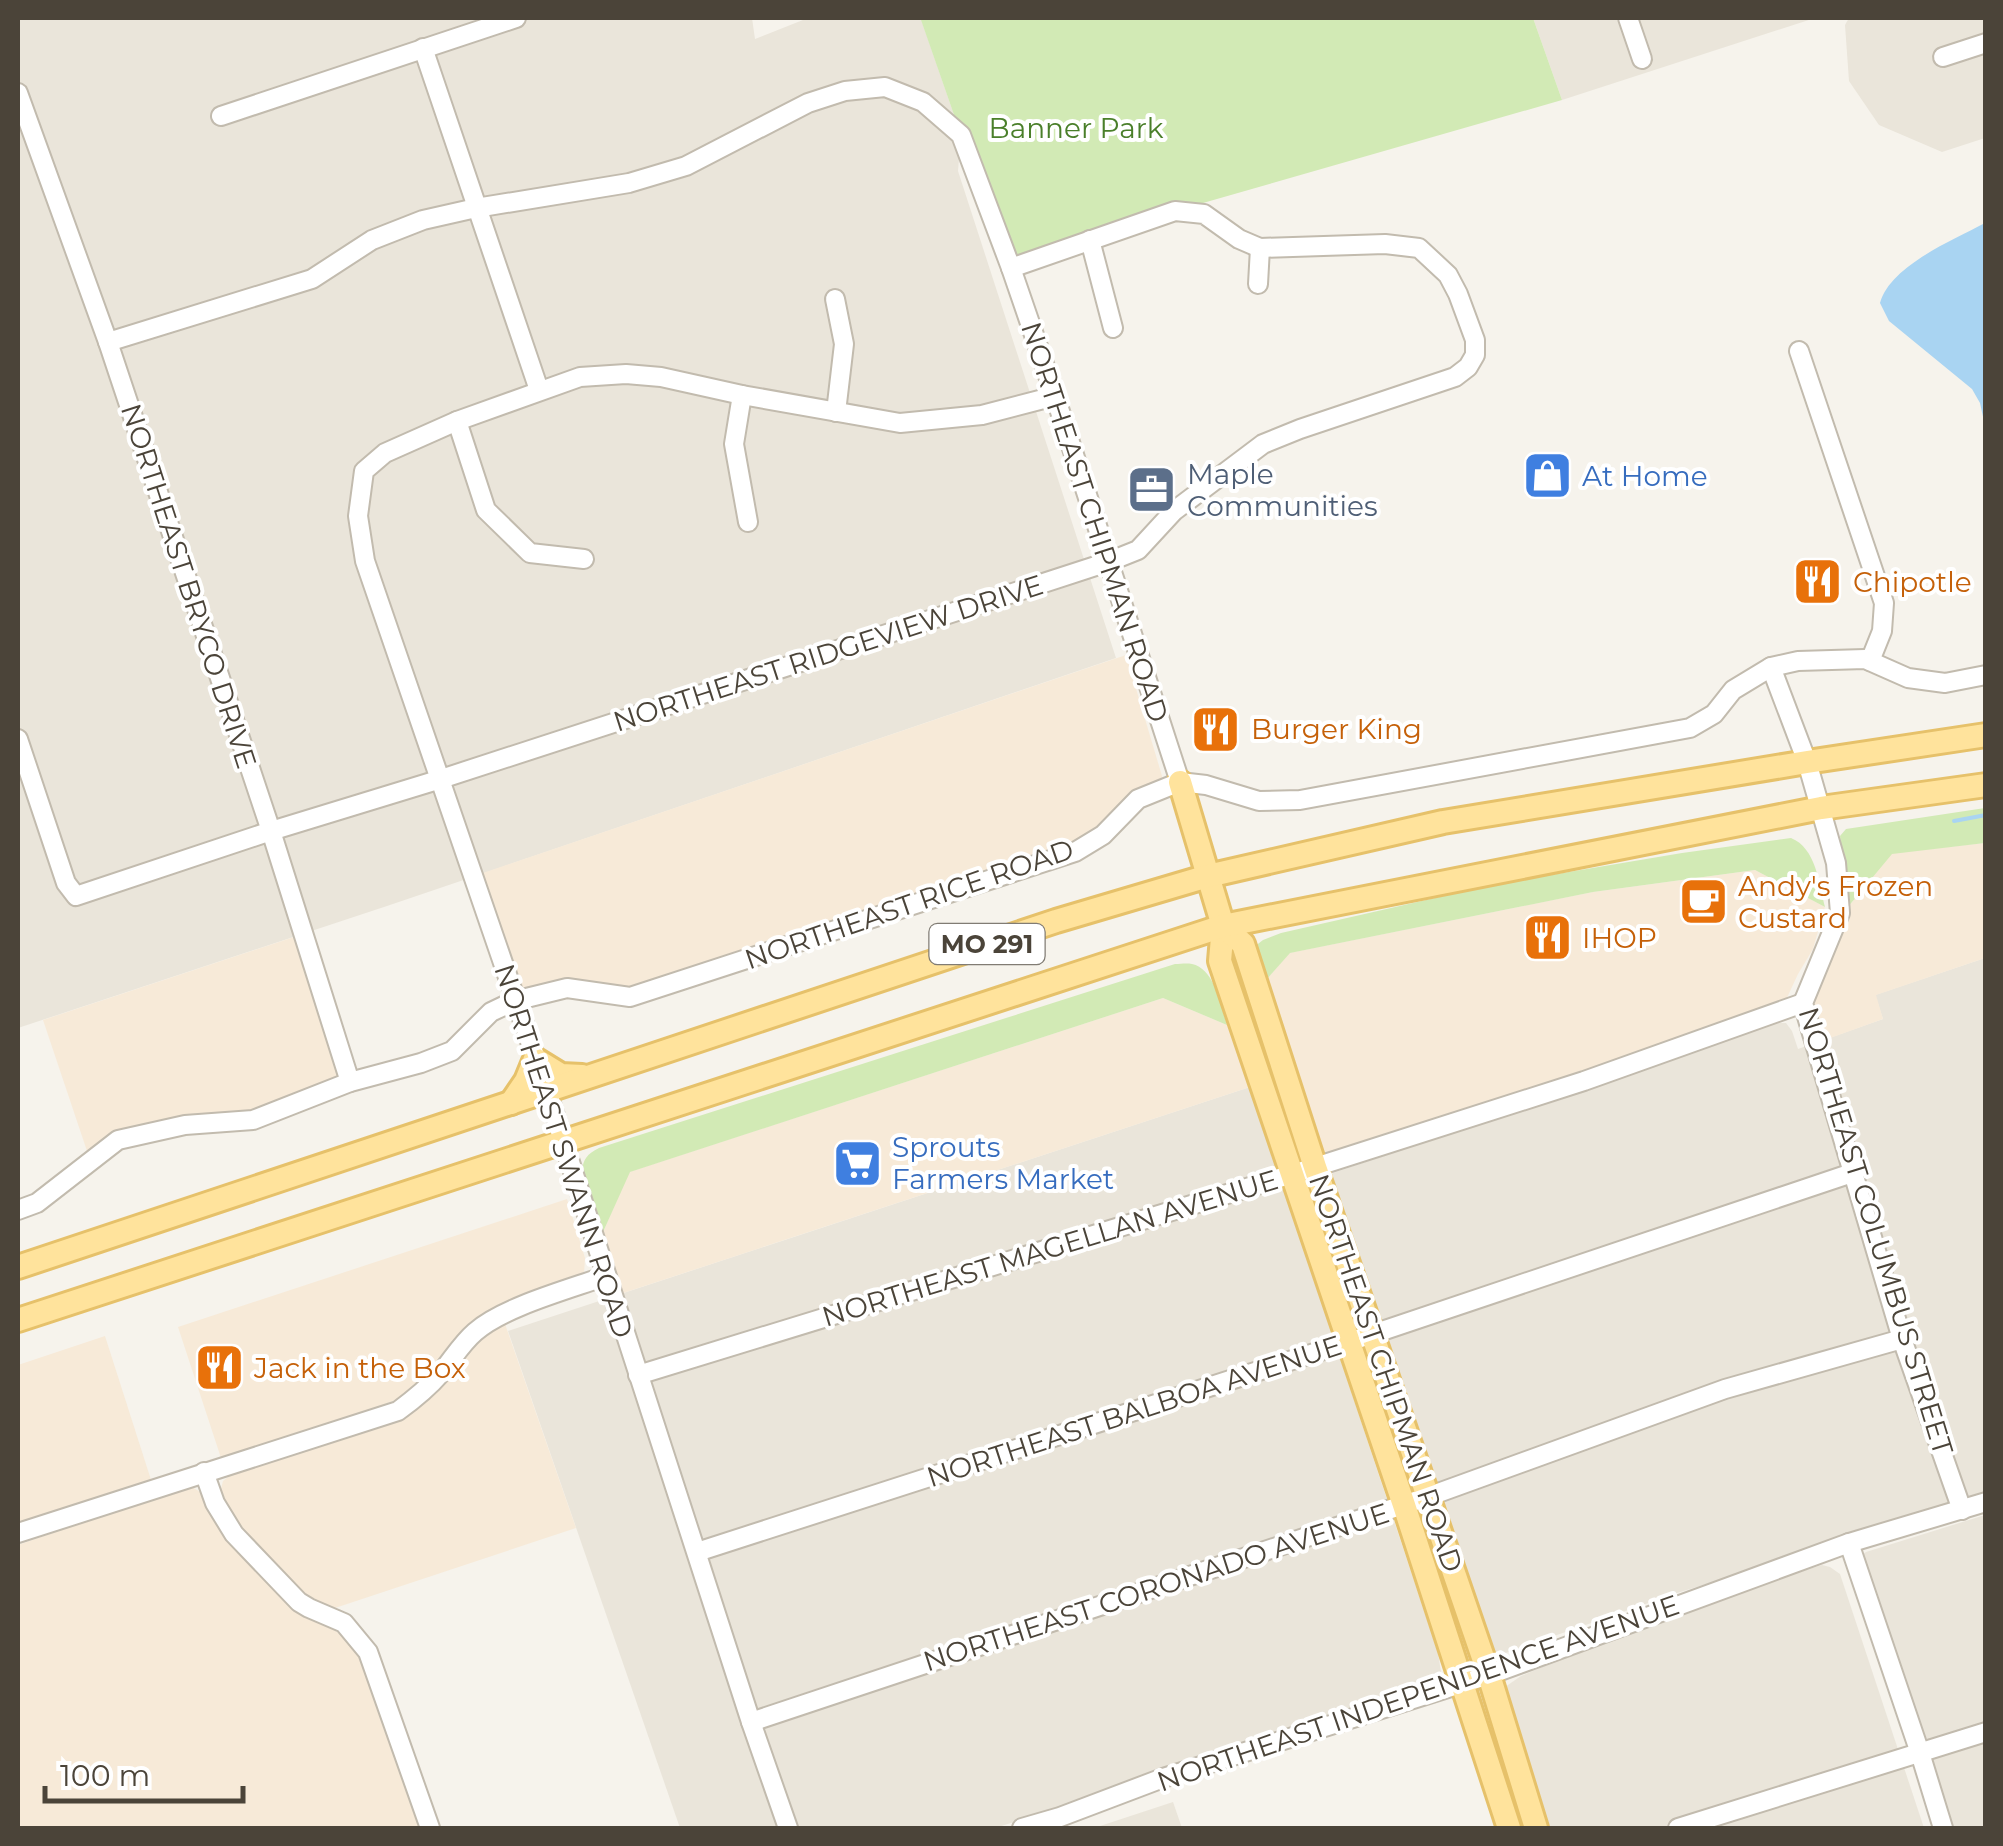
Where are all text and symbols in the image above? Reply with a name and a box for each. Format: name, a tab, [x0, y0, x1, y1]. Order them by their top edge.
park label: Banner Park	[989, 111, 1164, 145]
street label: NORTHEAST CHIPMAN ROAD	[1014, 318, 1176, 726]
street label: NORTHEAST BRYCO DRIVE	[114, 399, 264, 773]
shop icon: At Home	[1521, 450, 1573, 502]
place label: Maple Communities	[1187, 457, 1378, 523]
place label: At Home	[1582, 459, 1708, 493]
office icon: Maple Communities	[1126, 464, 1178, 516]
restaurant icon: Chipotle	[1792, 556, 1844, 608]
place label: Chipotle	[1853, 565, 1972, 599]
street label: NORTHEAST RIDGEVIEW DRIVE	[609, 567, 1047, 739]
restaurant icon: Burger King	[1190, 703, 1242, 755]
place label: Burger King	[1251, 712, 1422, 746]
street label: NORTHEAST RICE ROAD	[740, 832, 1078, 976]
place label: Andy's Frozen Custard	[1738, 869, 1933, 935]
cafe icon: Andy's Frozen Custard	[1677, 876, 1729, 928]
restaurant icon: IHOP	[1521, 912, 1573, 964]
place label: IHOP	[1582, 921, 1657, 955]
road number: MO 291	[930, 924, 1044, 964]
street label: NORTHEAST SWANN ROAD	[487, 960, 641, 1342]
street label: NORTHEAST COLUMBUS STREET	[1792, 1003, 1960, 1459]
place label: Sprouts Farmers Market	[892, 1130, 1114, 1196]
supermarket icon: Sprouts Farmers Market	[831, 1137, 883, 1189]
street label: NORTHEAST MAGELLAN AVENUE	[818, 1162, 1282, 1334]
street label: NORTHEAST CHIPMAN ROAD	[1302, 1170, 1470, 1576]
street label: NORTHEAST BALBOA AVENUE	[922, 1328, 1346, 1494]
restaurant icon: Jack in the Box	[193, 1342, 245, 1394]
place label: Jack in the Box	[253, 1351, 466, 1385]
street label: NORTHEAST CORONADO AVENUE	[919, 1495, 1393, 1679]
street label: NORTHEAST INDEPENDENCE AVENUE	[1153, 1587, 1683, 1799]
scale bar	[45, 1741, 242, 1803]
text: 100 m	[60, 1757, 150, 1794]

